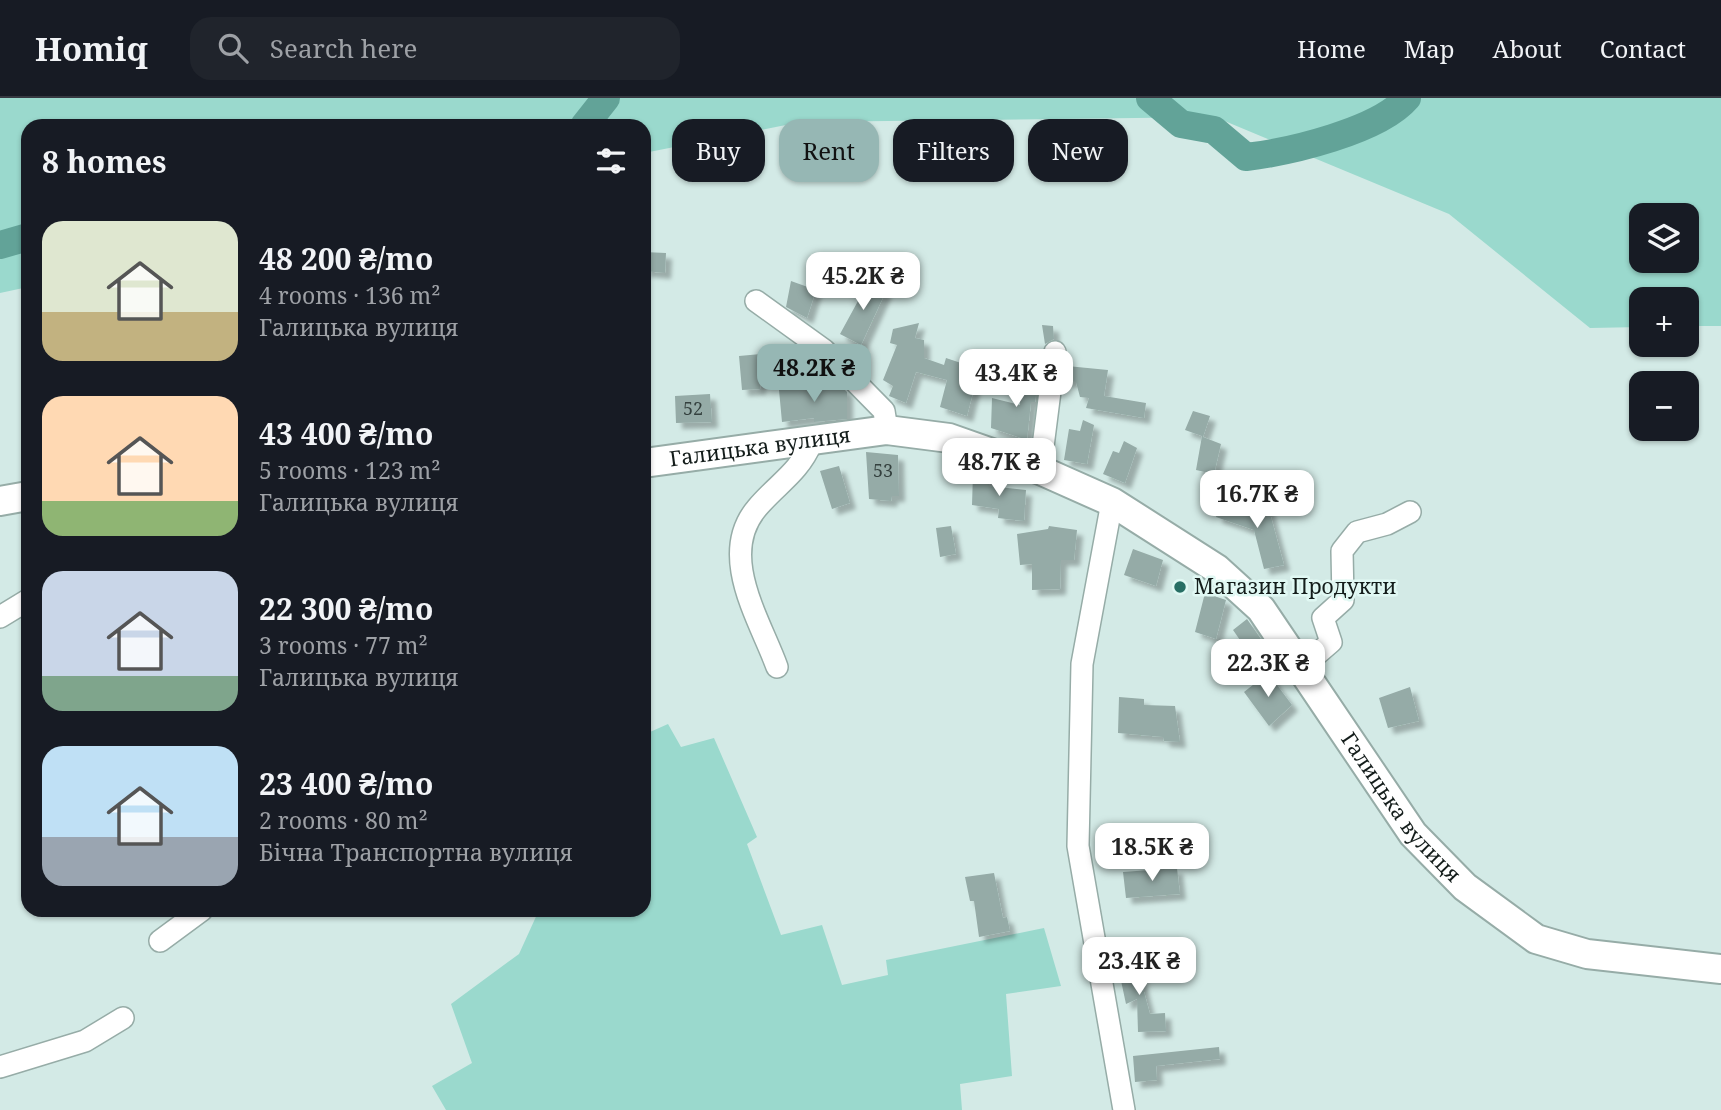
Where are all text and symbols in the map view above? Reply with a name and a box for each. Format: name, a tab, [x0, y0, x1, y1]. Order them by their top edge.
search box	[190, 17, 680, 80]
text: Homiq	[35, 26, 148, 71]
icon: search	[214, 29, 252, 67]
text: Search here	[270, 30, 417, 66]
text: Home	[1297, 32, 1366, 65]
text: Map	[1404, 32, 1455, 65]
text: About	[1493, 32, 1562, 65]
text: Contact	[1600, 32, 1686, 65]
chip: Buy	[672, 119, 765, 182]
chip: Rent	[779, 119, 879, 182]
chip: Filters	[893, 119, 1014, 182]
chip: New	[1028, 119, 1128, 182]
text: 8 homes	[42, 141, 166, 182]
icon: filters	[592, 142, 630, 180]
map controls	[1629, 203, 1699, 441]
button: layers	[1629, 203, 1699, 273]
text: 48 200 ₴/mo	[259, 238, 433, 279]
icon: home	[98, 249, 182, 333]
pin: 45.2K ₴	[798, 252, 928, 312]
text: 45.2K ₴	[822, 259, 904, 291]
text: 4 rooms · 136 m²	[259, 279, 441, 311]
button: +	[1629, 287, 1699, 357]
text: Галицька вулиця	[259, 311, 459, 343]
pin: 48.2K ₴	[749, 344, 879, 404]
pin: 43.4K ₴	[951, 350, 1081, 409]
text: 48.2K ₴	[773, 351, 855, 383]
text: 43.4K ₴	[975, 356, 1057, 388]
button: −	[1629, 371, 1699, 441]
house number: 52	[683, 396, 703, 420]
text: 43 400 ₴/mo	[259, 413, 433, 454]
street label: Галицька вулиця	[668, 420, 852, 472]
icon: home	[98, 424, 182, 508]
pin: 48.7K ₴	[934, 438, 1064, 498]
text: 48.7K ₴	[958, 445, 1040, 477]
text: 5 rooms · 123 m²	[259, 454, 441, 486]
house number: 53	[873, 458, 893, 482]
pin: 16.7K ₴	[1192, 470, 1322, 530]
text: 16.7K ₴	[1216, 477, 1298, 509]
text: Галицька вулиця	[259, 486, 459, 518]
place label: Магазин Продукти	[1194, 572, 1396, 600]
marker: Магазин Продукти	[1172, 579, 1188, 595]
text: 22 300 ₴/mo	[259, 588, 433, 629]
icon: home	[98, 599, 182, 683]
text: 3 rooms · 77 m²	[259, 629, 428, 661]
pin: 22.3K ₴	[1203, 640, 1333, 699]
text: 22.3K ₴	[1227, 646, 1309, 678]
text: Галицька вулиця	[259, 661, 459, 693]
street label: Галицька вулиця	[1335, 726, 1468, 888]
text: 23 400 ₴/mo	[259, 763, 433, 804]
icon: home	[98, 774, 182, 858]
text: 2 rooms · 80 m²	[259, 804, 428, 836]
pin: 18.5K ₴	[1087, 824, 1217, 883]
text: 18.5K ₴	[1111, 830, 1193, 862]
text: Бічна Транспортна вулиця	[259, 836, 573, 868]
pin: 23.4K ₴	[1074, 937, 1204, 997]
text: 23.4K ₴	[1098, 944, 1180, 976]

